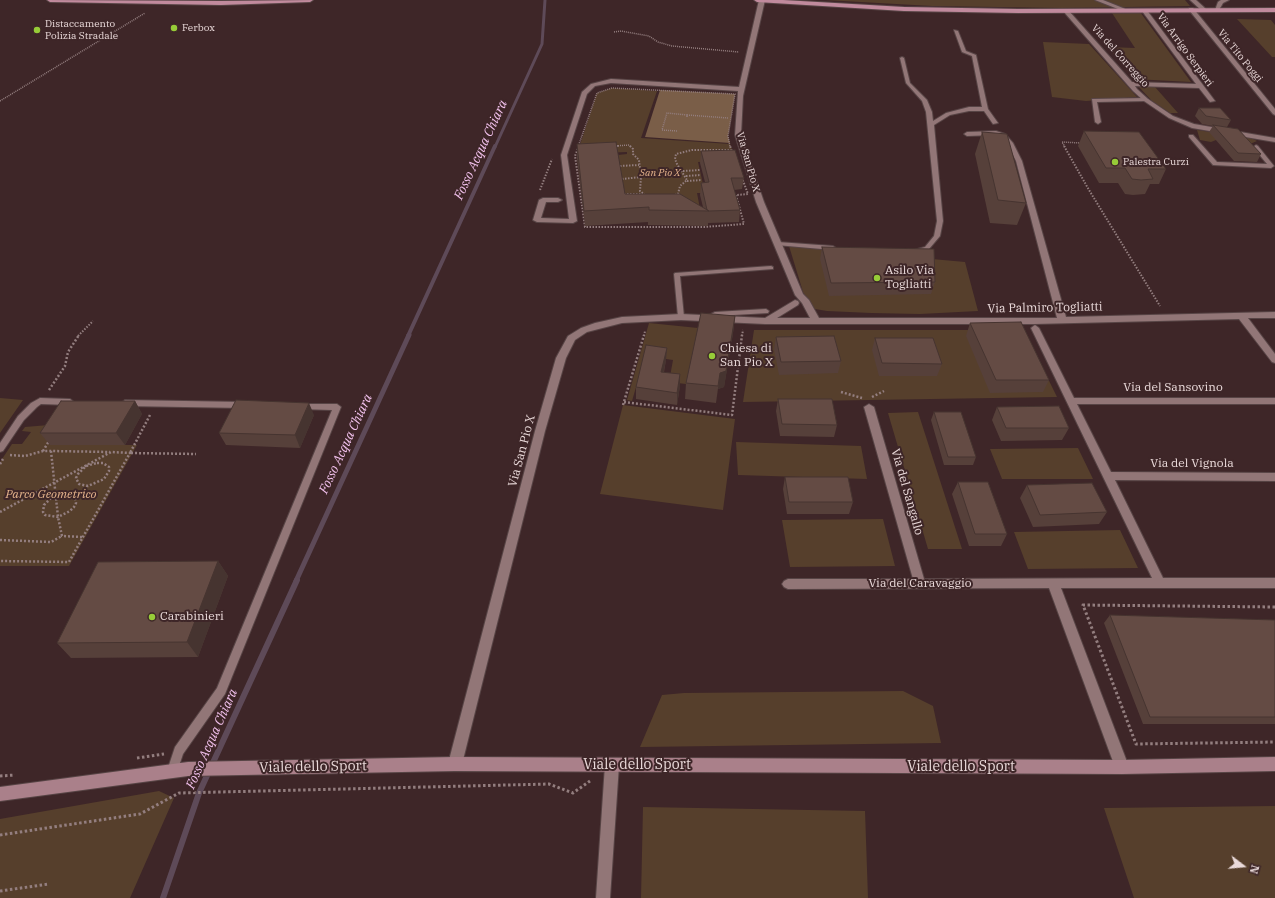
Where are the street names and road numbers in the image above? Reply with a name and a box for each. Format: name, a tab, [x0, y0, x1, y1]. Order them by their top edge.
street label: Via Arrigo Serpieri	[1154, 11, 1216, 89]
street label: Via del Correggio	[1089, 22, 1151, 90]
street label: Via Tito Poggi	[1215, 27, 1265, 85]
street label: Via San Pio X	[734, 131, 762, 193]
street label: Via Palmiro Togliatti	[987, 300, 1103, 316]
street label: Via del Sansovino	[1123, 381, 1223, 395]
street label: Via San Pio X	[505, 414, 539, 488]
street label: Via del Sangallo	[888, 447, 926, 537]
street label: Via del Vignola	[1150, 457, 1234, 471]
street label: Via del Caravaggio	[868, 577, 972, 591]
street label: Viale dello Sport	[583, 757, 691, 773]
street label: Viale dello Sport	[259, 758, 367, 776]
street label: Viale dello Sport	[907, 759, 1015, 775]

